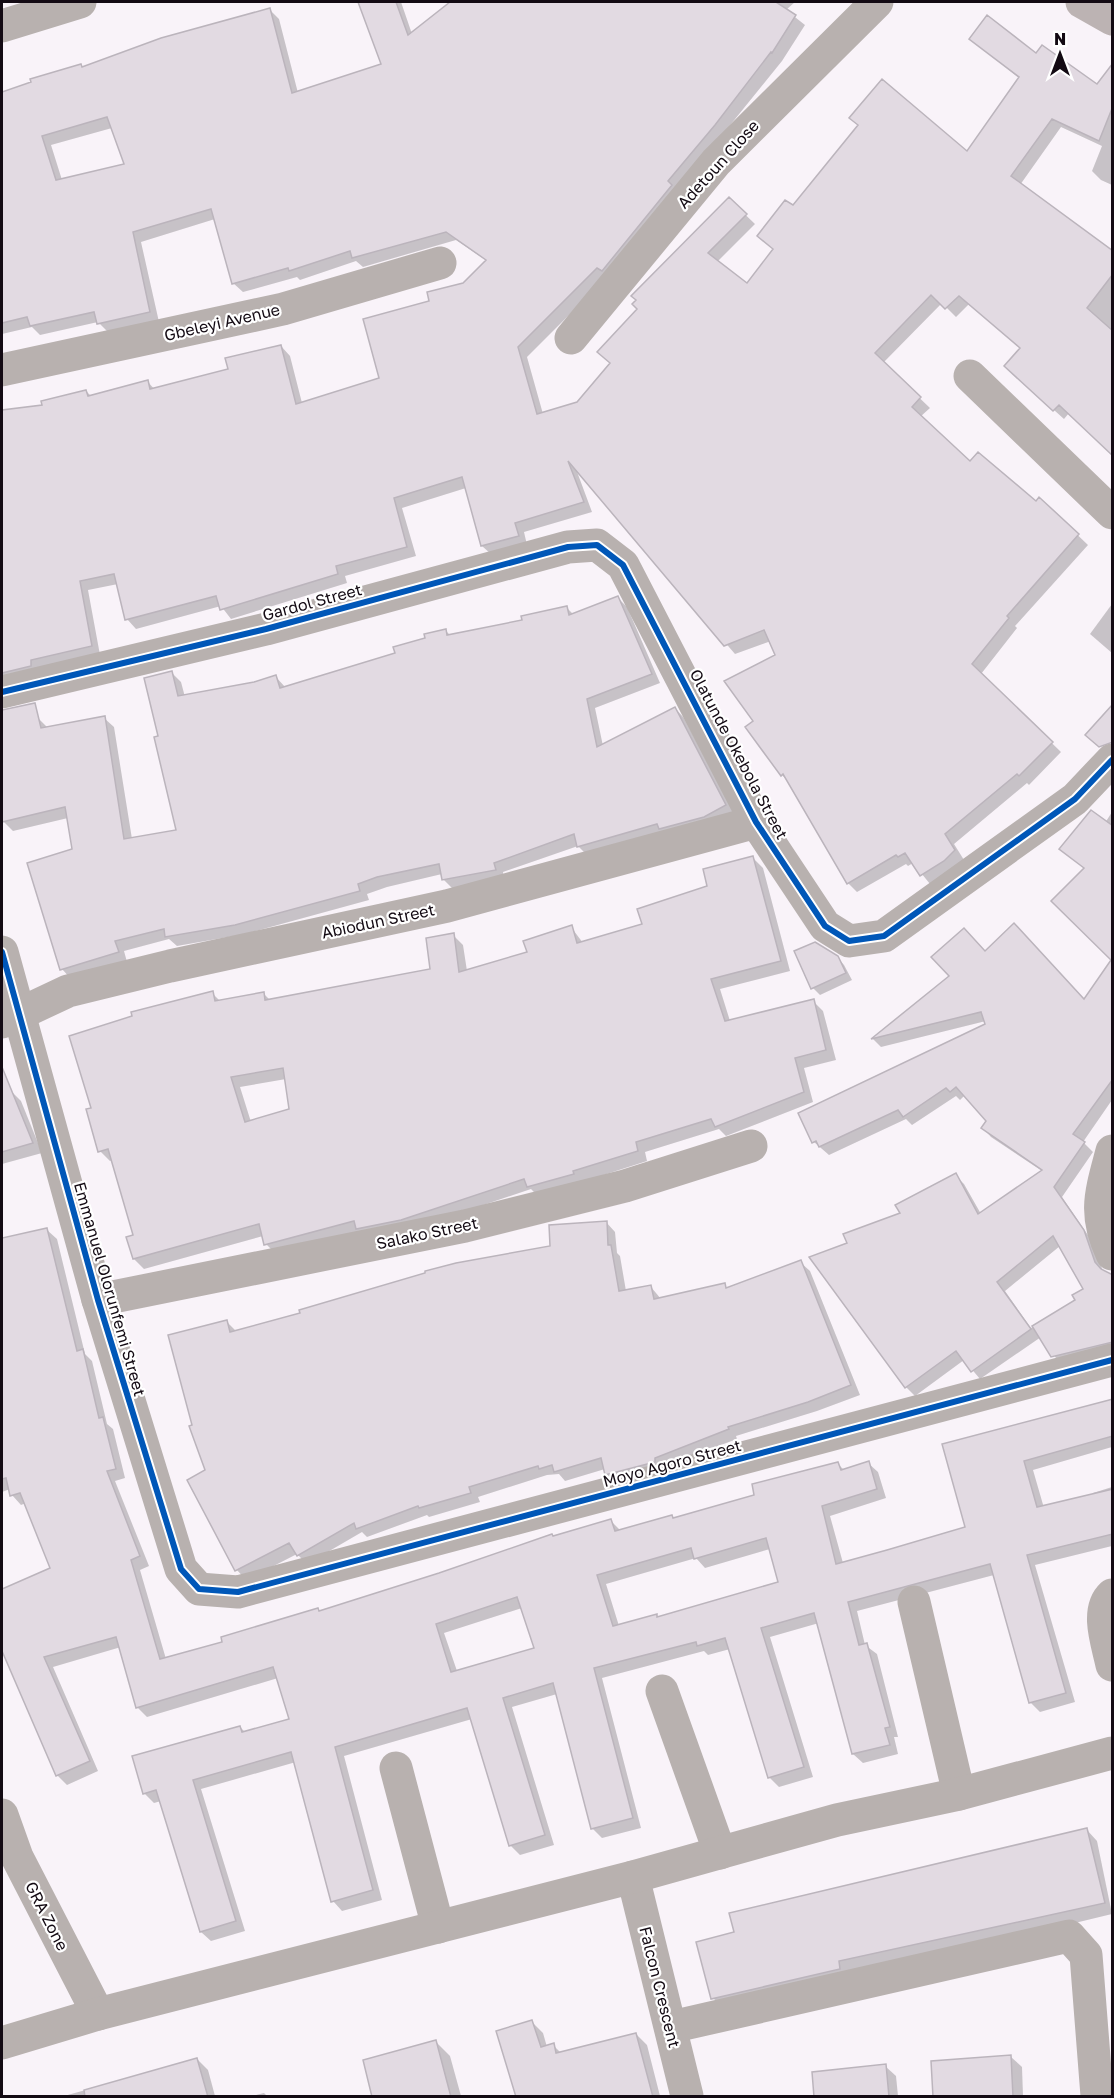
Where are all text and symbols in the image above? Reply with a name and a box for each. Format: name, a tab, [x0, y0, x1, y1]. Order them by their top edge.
north arrow	[1030, 24, 1090, 84]
text: N	[1054, 29, 1066, 49]
street label: Adetoun Close	[673, 116, 763, 212]
street label: Gbeleyi Avenue	[162, 299, 282, 345]
street label: Gardol Street	[260, 579, 364, 625]
street label: Olatunde Okebola Street	[686, 666, 792, 842]
street label: Abiodun Street	[320, 899, 436, 943]
street label: Emmanuel Olorunfemi Street	[70, 1180, 150, 1398]
street label: Salako Street	[374, 1212, 480, 1254]
street label: Moyo Agoro Street	[601, 1435, 743, 1491]
street label: GRA Zone	[21, 1878, 73, 1954]
street label: Falcon Crescent	[635, 1924, 685, 2050]

